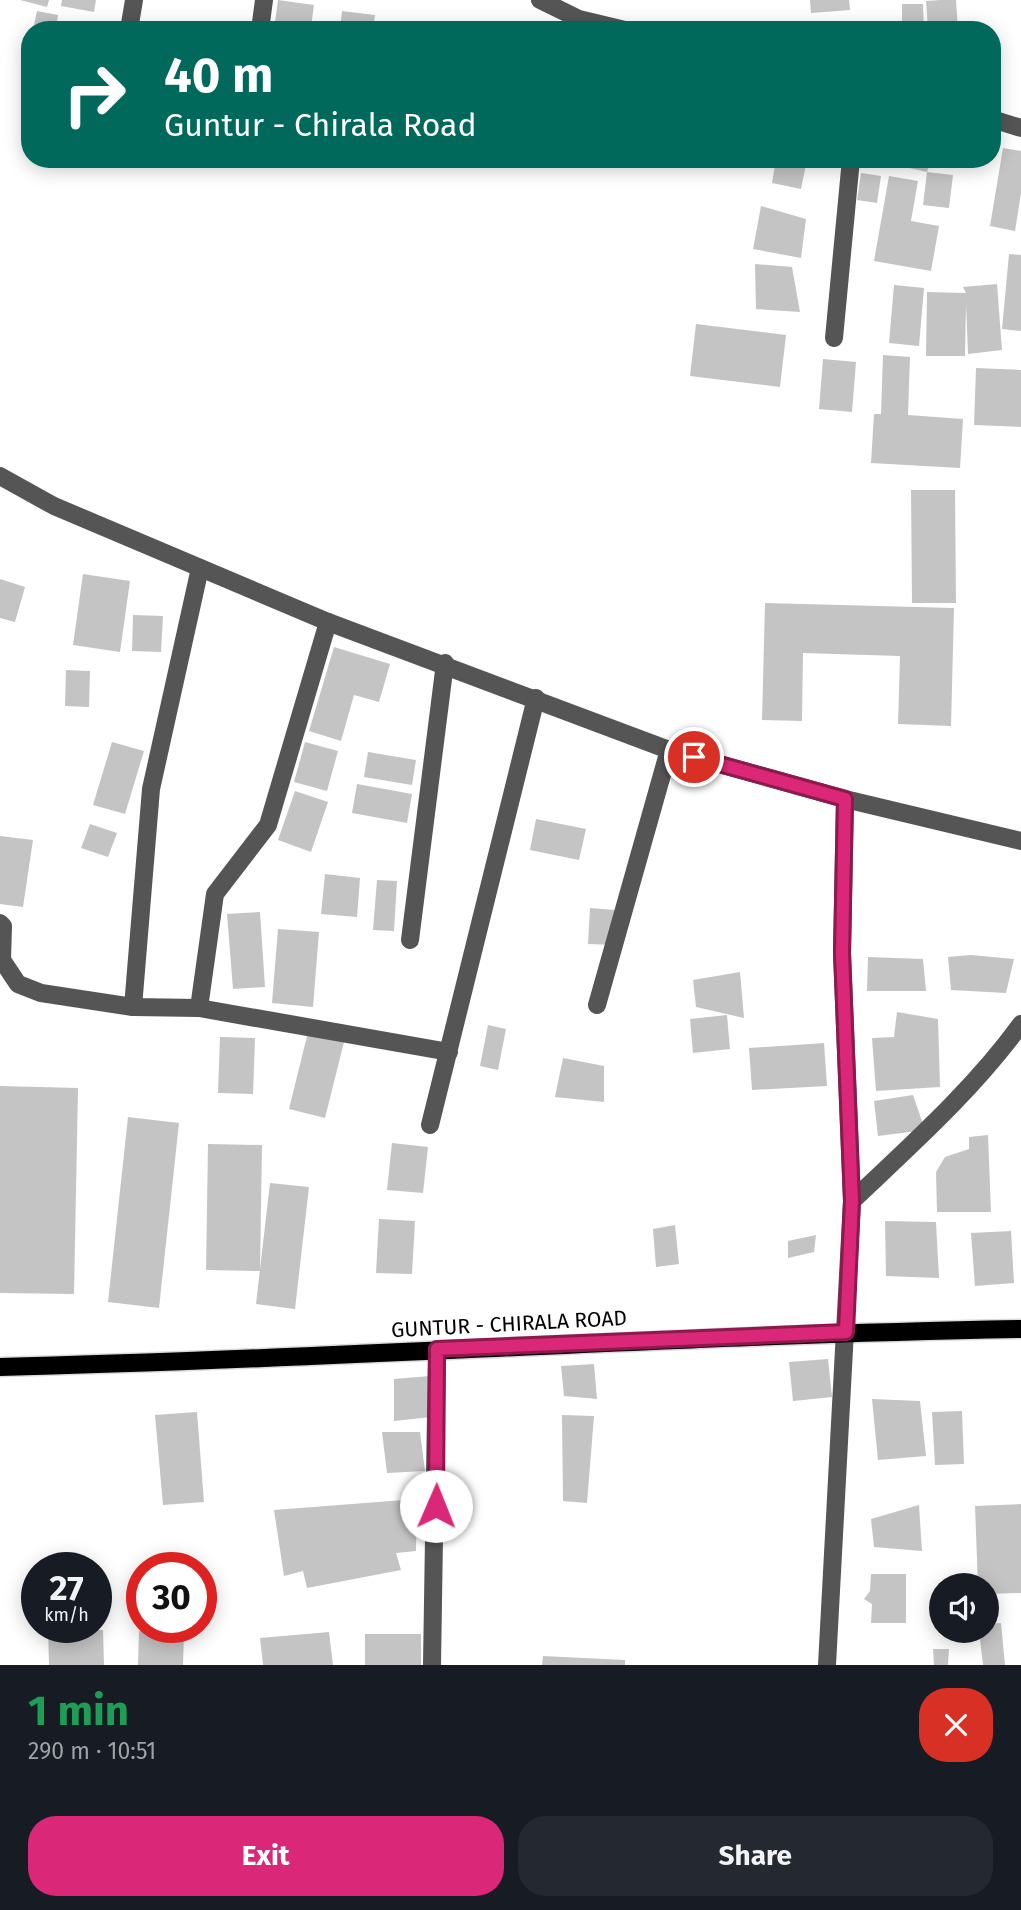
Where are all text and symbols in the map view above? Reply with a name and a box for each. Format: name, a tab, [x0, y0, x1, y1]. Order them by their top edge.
text: 40 m	[164, 46, 273, 105]
icon: right	[49, 49, 140, 140]
text: Guntur - Chirala Road	[164, 106, 477, 144]
pin	[664, 727, 724, 787]
icon: arrive	[675, 738, 713, 776]
street label: GUNTUR - CHIRALA ROAD	[390, 1305, 628, 1343]
position arrow	[399, 1469, 473, 1543]
speed limit sign: 30	[126, 1552, 217, 1643]
text: 27	[49, 1567, 84, 1609]
map controls	[929, 1573, 999, 1643]
button: sound	[929, 1573, 999, 1643]
text: km/h	[44, 1604, 89, 1626]
text: 1 min	[28, 1686, 129, 1736]
button: close	[919, 1688, 993, 1762]
text: 290 m · 10:51	[28, 1737, 156, 1765]
button: Exit	[28, 1816, 504, 1896]
button: Share	[518, 1816, 993, 1896]

